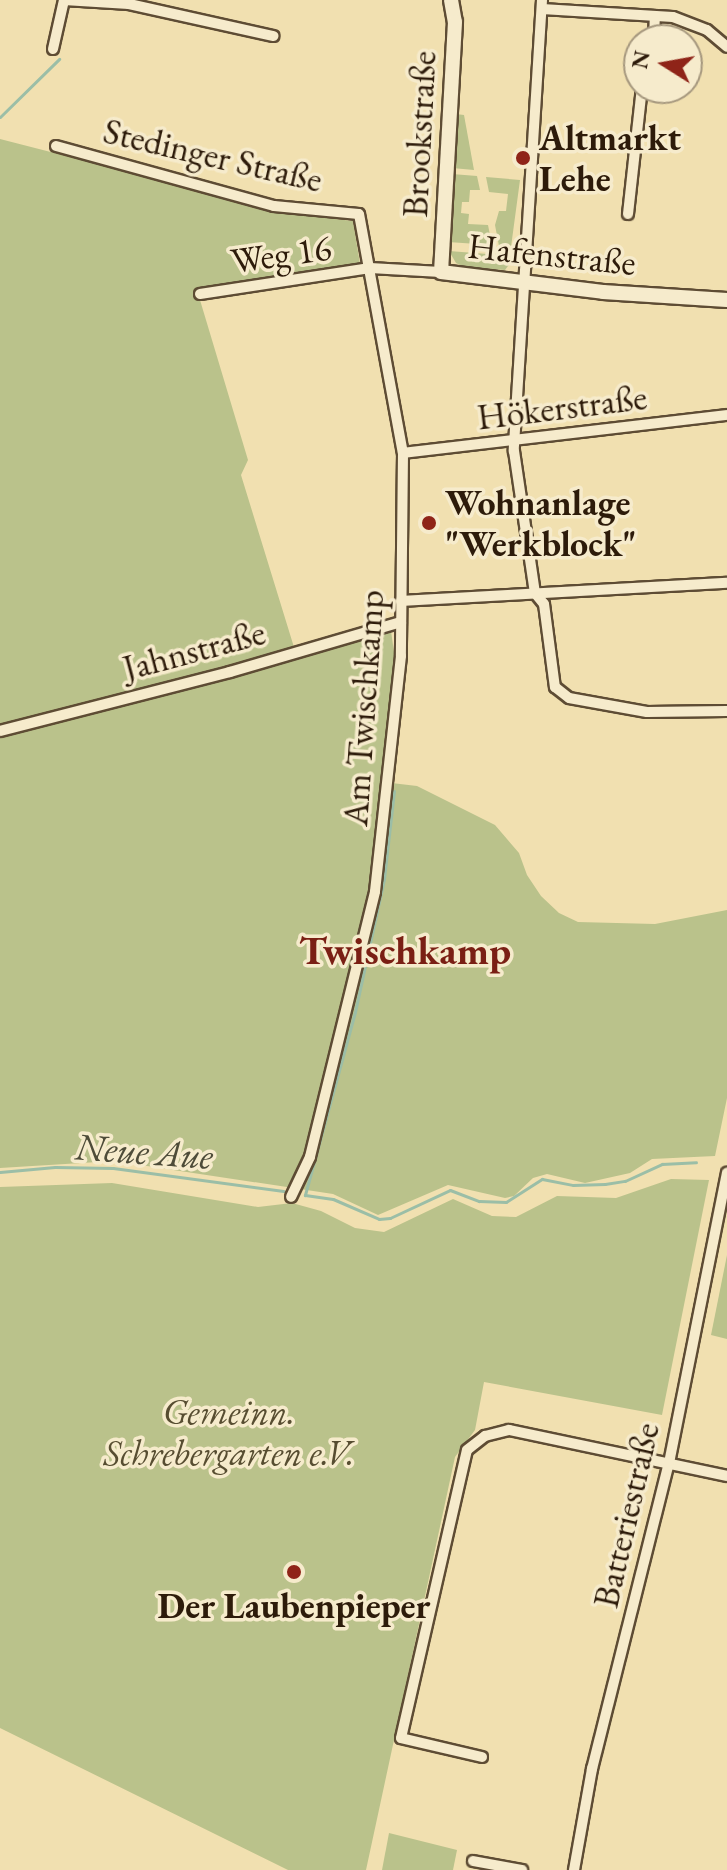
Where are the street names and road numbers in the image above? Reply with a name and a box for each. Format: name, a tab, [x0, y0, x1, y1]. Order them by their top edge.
street label: Brookstraße	[393, 50, 445, 218]
street label: Stedinger Straße	[99, 109, 327, 201]
street label: Hafenstraße	[466, 224, 638, 284]
street label: Weg 16	[228, 226, 334, 282]
street label: Hökerstraße	[475, 375, 649, 439]
street label: Am Twischkamp	[333, 588, 393, 828]
street label: Jahnstraße	[118, 610, 270, 690]
street label: Batteriestraße	[584, 1418, 668, 1612]

